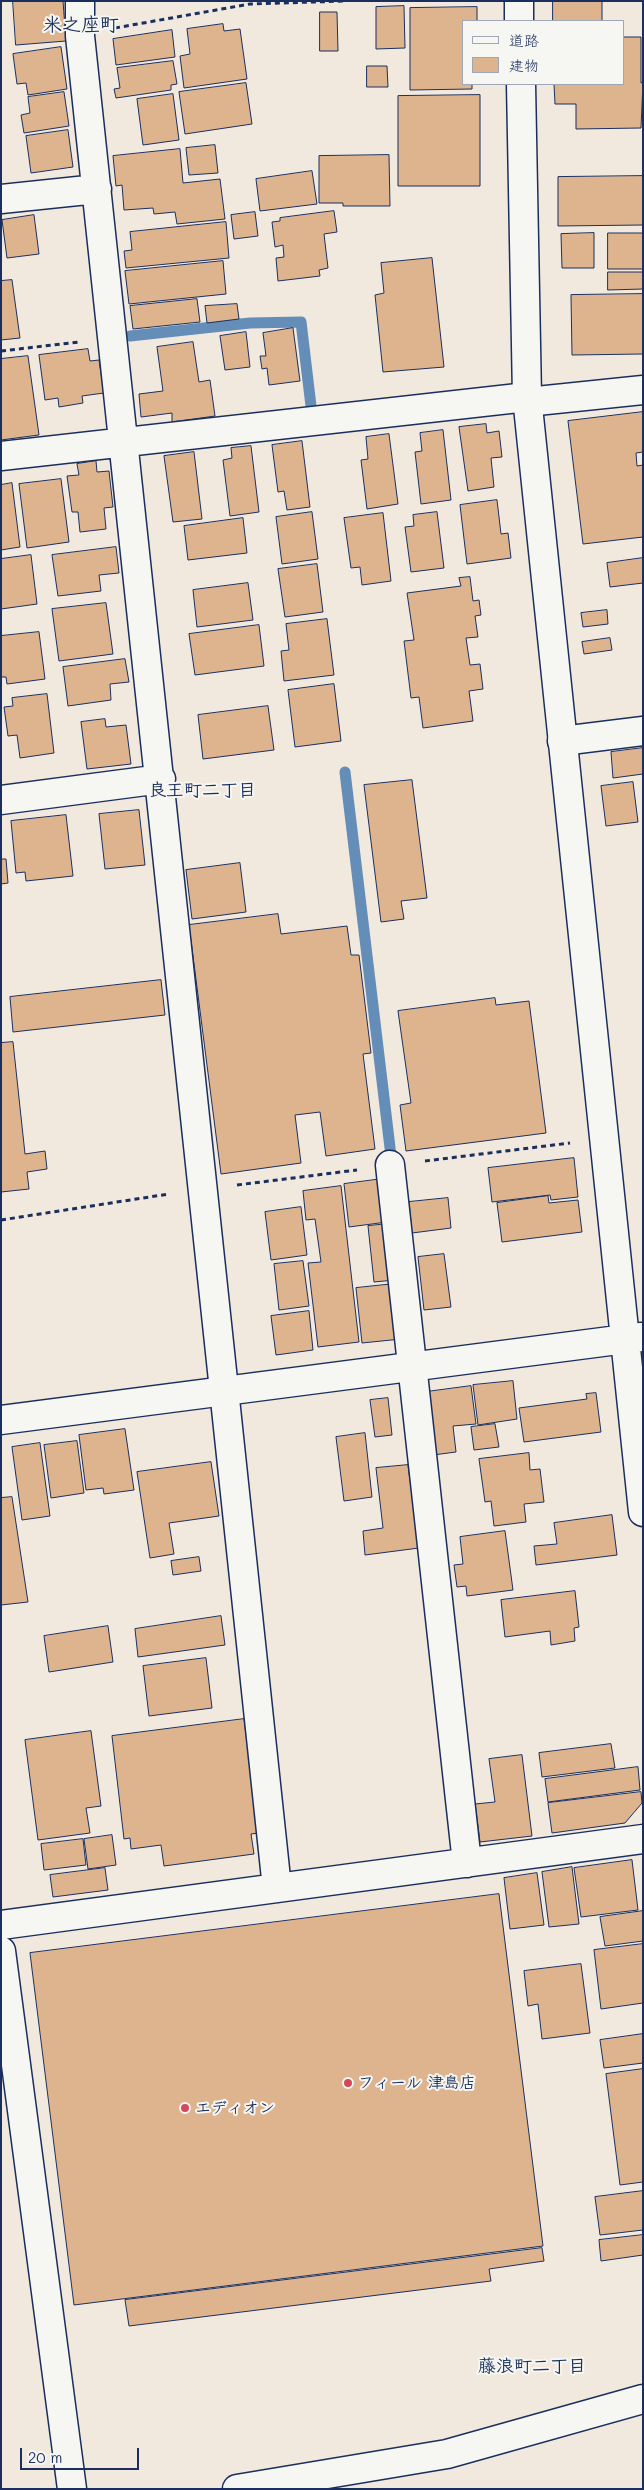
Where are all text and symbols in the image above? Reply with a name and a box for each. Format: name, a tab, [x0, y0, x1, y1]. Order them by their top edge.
district label: 米之座町	[43, 14, 119, 36]
legend	[462, 20, 624, 85]
text: 道路	[509, 30, 539, 50]
text: 建物	[509, 55, 539, 75]
district label: 良王町二丁目	[148, 779, 256, 801]
place label: フィール 津島店	[358, 2073, 476, 2093]
marker: フィール 津島店	[342, 2077, 354, 2089]
place label: エディオン	[195, 2098, 275, 2118]
marker: エディオン	[179, 2102, 191, 2114]
district label: 藤浪町二丁目	[478, 2355, 586, 2377]
scale bar	[22, 2438, 141, 2470]
text: 20 m	[28, 2447, 62, 2467]

